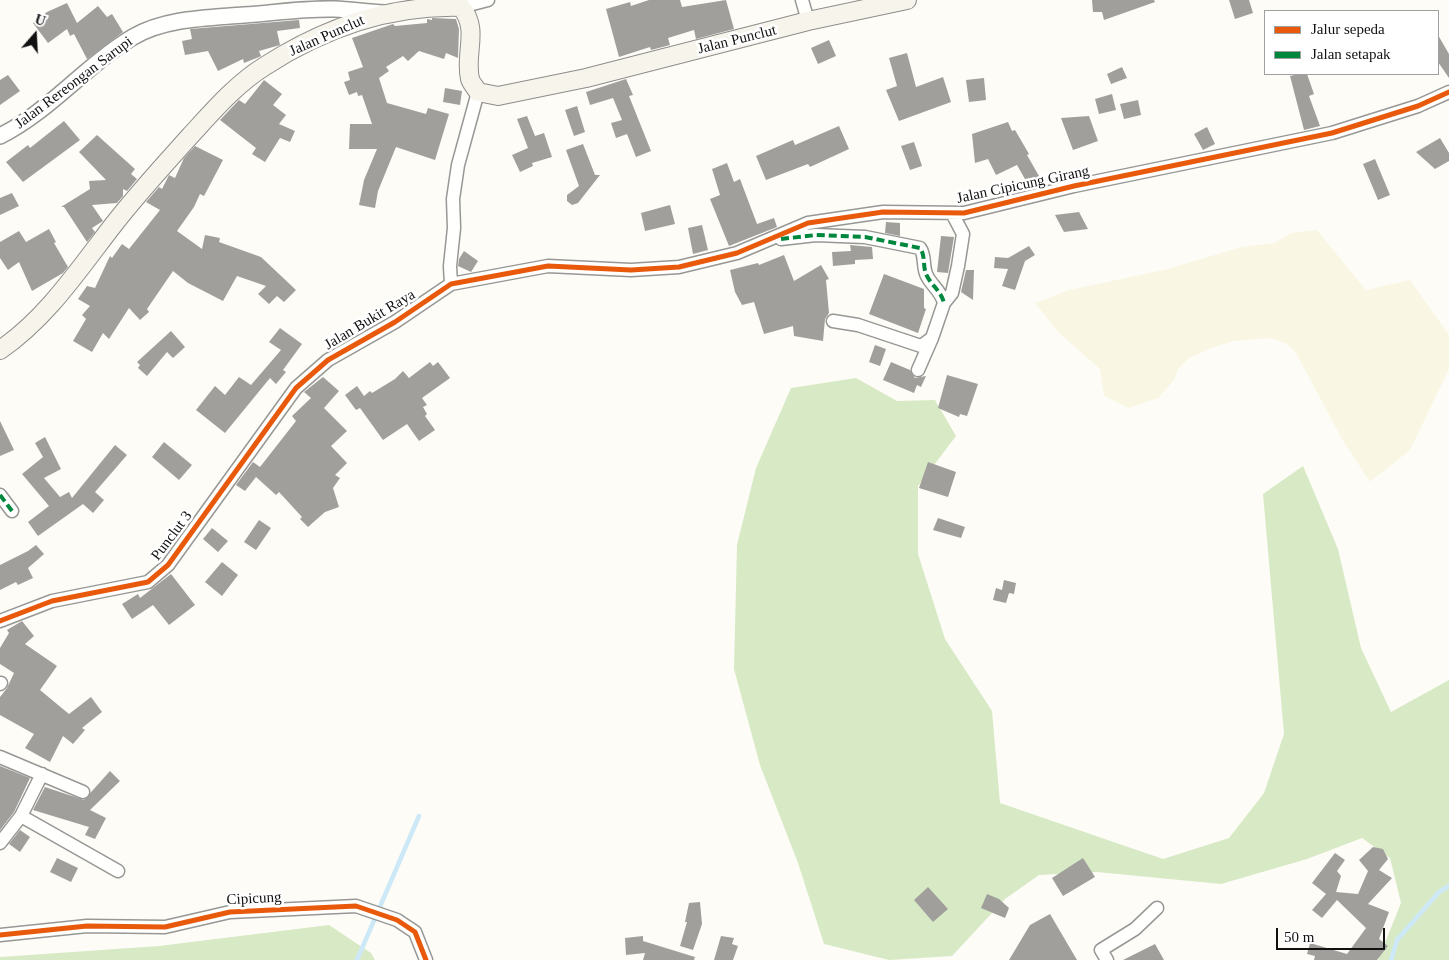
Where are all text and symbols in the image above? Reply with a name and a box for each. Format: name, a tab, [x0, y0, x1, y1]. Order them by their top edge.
north arrow	[10, 10, 60, 60]
legend	[1264, 10, 1439, 75]
street label: Jalan Punclut	[287, 11, 367, 61]
text: U	[33, 12, 47, 29]
text: Jalur sepeda	[1311, 21, 1385, 37]
street label: Jalan Punclut	[696, 22, 778, 58]
street label: Jalan Rereongan Sarupi	[12, 33, 136, 133]
text: Jalan setapak	[1311, 46, 1391, 62]
street label: Jalan Cipicung Girang	[955, 162, 1091, 208]
street label: Jalan Bukit Raya	[321, 286, 419, 354]
street label: Punclut 3	[148, 508, 196, 564]
street label: Cipicung	[226, 889, 282, 909]
scale bar	[1279, 918, 1388, 950]
text: 50 m	[1284, 929, 1314, 945]

